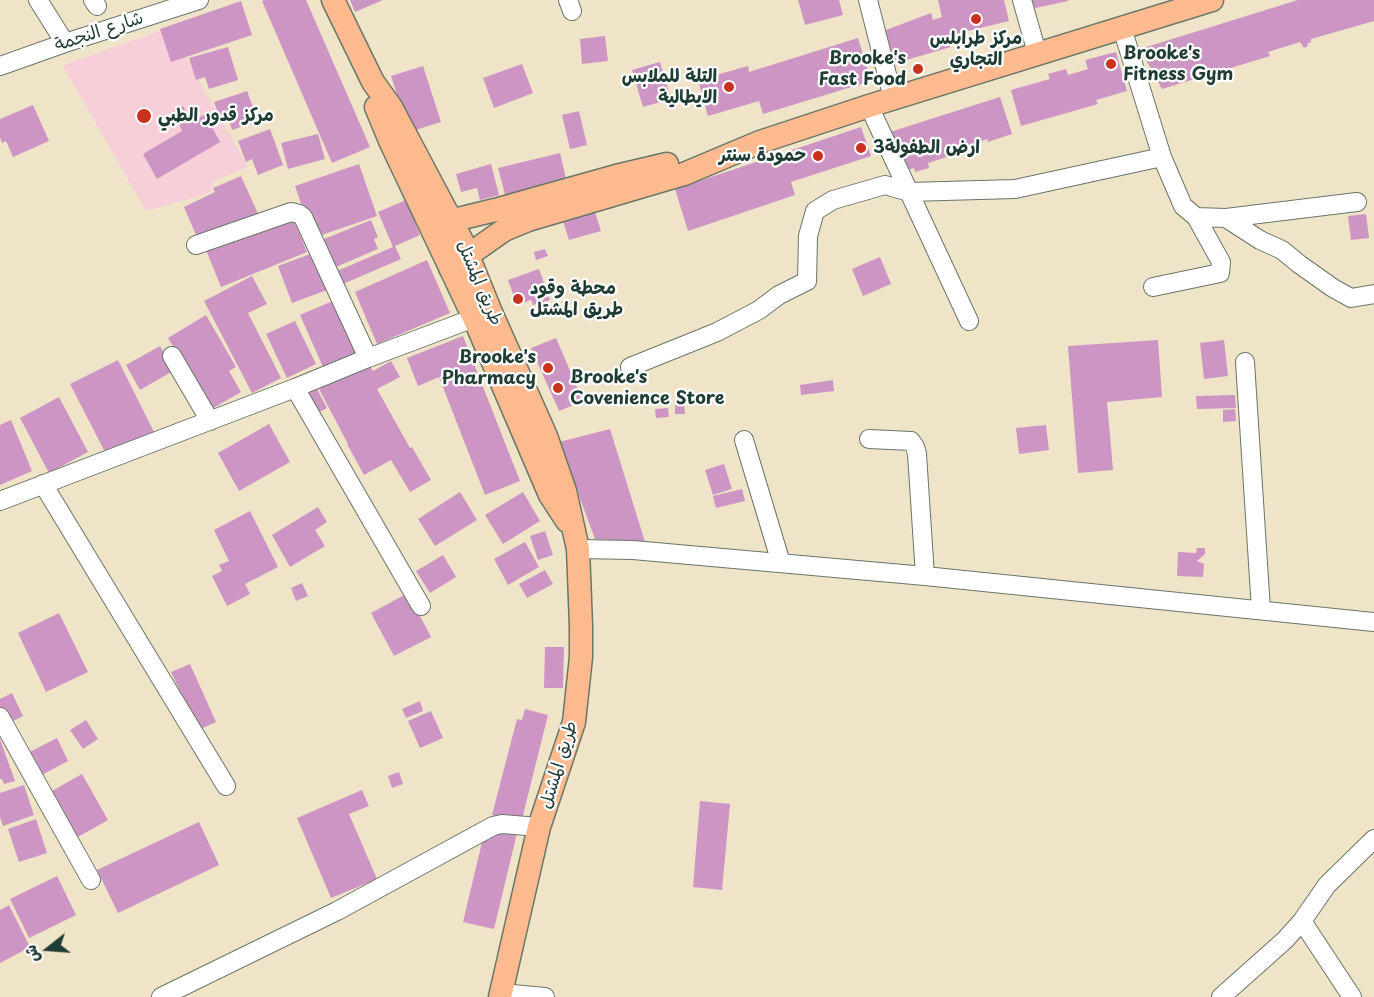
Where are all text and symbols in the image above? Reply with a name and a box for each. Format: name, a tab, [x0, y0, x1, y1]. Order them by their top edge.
street label: شارع النجمة	[52, 7, 146, 57]
marker: مركز طرابلس التجاري	[969, 12, 983, 26]
place label: مركز طرابلس التجاري	[930, 28, 1022, 70]
place label: Brooke's Fitness Gym	[1123, 43, 1233, 86]
place label: Brooke's Fast Food	[818, 48, 906, 90]
marker: Brooke's Fitness Gym	[1104, 57, 1118, 71]
marker: Brooke's Fast Food	[911, 62, 925, 76]
place label: التلة للملابس الايطالية	[622, 66, 717, 109]
marker: التلة للملابس الايطالية	[722, 80, 736, 94]
place label: مركز قدور الطبي	[158, 105, 274, 127]
marker: مركز قدور الطبي	[135, 107, 153, 125]
place label: ارض الطفولة3	[873, 137, 980, 159]
marker: ارض الطفولة3	[854, 141, 868, 155]
place label: حمودة سنتر	[719, 145, 806, 167]
marker: حمودة سنتر	[811, 149, 825, 163]
street label: طريق المشتل	[451, 237, 507, 329]
place label: محطة وقود طريق المشتل	[530, 278, 623, 320]
marker: محطة وقود طريق المشتل	[511, 292, 525, 306]
place label: Brooke's Pharmacy	[442, 347, 536, 389]
marker: Brooke's Pharmacy	[541, 361, 555, 375]
place label: Brooke's Covenience Store	[570, 367, 725, 410]
marker: Brooke's Covenience Store	[551, 381, 565, 395]
street label: طريق المشتل	[535, 718, 583, 812]
north arrow	[18, 919, 78, 979]
text: ش	[17, 942, 45, 966]

